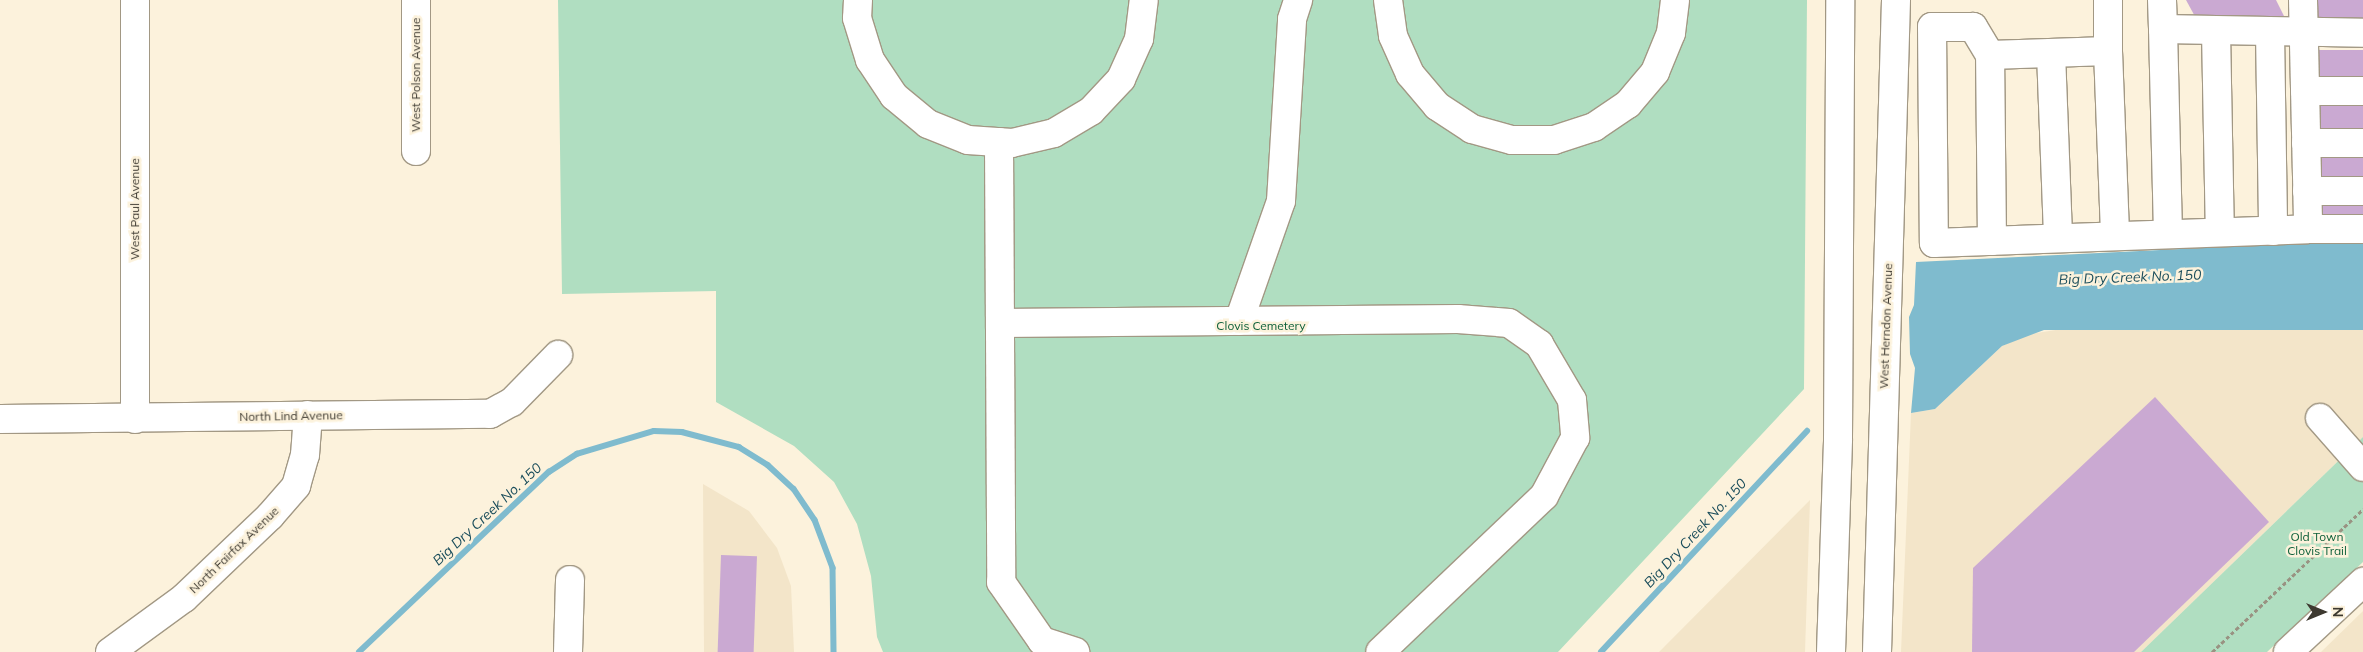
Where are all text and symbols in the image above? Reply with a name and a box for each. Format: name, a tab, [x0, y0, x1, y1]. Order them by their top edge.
street label: West Polson Avenue	[409, 18, 423, 132]
street label: West Paul Avenue	[128, 158, 142, 260]
street label: West Herndon Avenue	[1877, 263, 1895, 389]
water label: Big Dry Creek No. 150	[2058, 266, 2202, 288]
park label: Clovis Cemetery	[1216, 319, 1306, 333]
street label: North Lind Avenue	[239, 408, 343, 424]
water label: Big Dry Creek No. 150	[429, 459, 545, 569]
water label: Big Dry Creek No. 150	[1640, 475, 1750, 591]
street label: North Fairfax Avenue	[186, 504, 282, 596]
park label: Old Town Clovis Trail	[2287, 530, 2347, 558]
north arrow	[2298, 587, 2348, 637]
text: N	[2329, 607, 2347, 617]

